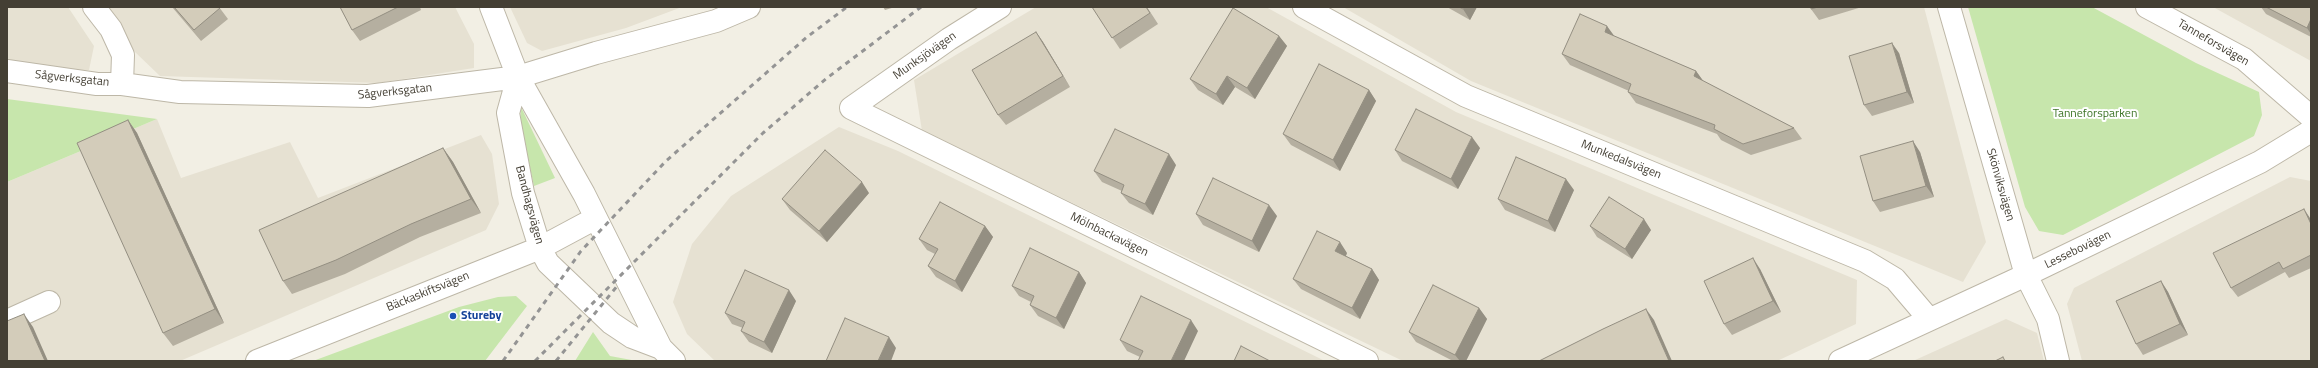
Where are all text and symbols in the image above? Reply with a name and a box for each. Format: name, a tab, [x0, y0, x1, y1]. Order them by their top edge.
street label: Tanneforsvägen	[2175, 17, 2251, 69]
street label: Munksjövägen	[891, 29, 959, 83]
street label: Sågverksgatan	[34, 68, 110, 90]
street label: Sågverksgatan	[357, 81, 433, 103]
park label: Tanneforsparken	[2053, 107, 2137, 121]
street label: Munkedalsvägen	[1579, 137, 1663, 183]
street label: Skönviksvägen	[1983, 147, 2017, 223]
street label: Bandhagsvägen	[512, 164, 546, 246]
street label: Mölnbackavägen	[1068, 210, 1150, 260]
street label: Lessebovägen	[2043, 228, 2113, 272]
street label: Bäckaskiftsvägen	[384, 269, 472, 315]
place label: Stureby	[461, 309, 501, 323]
marker: Stureby	[448, 311, 458, 321]

